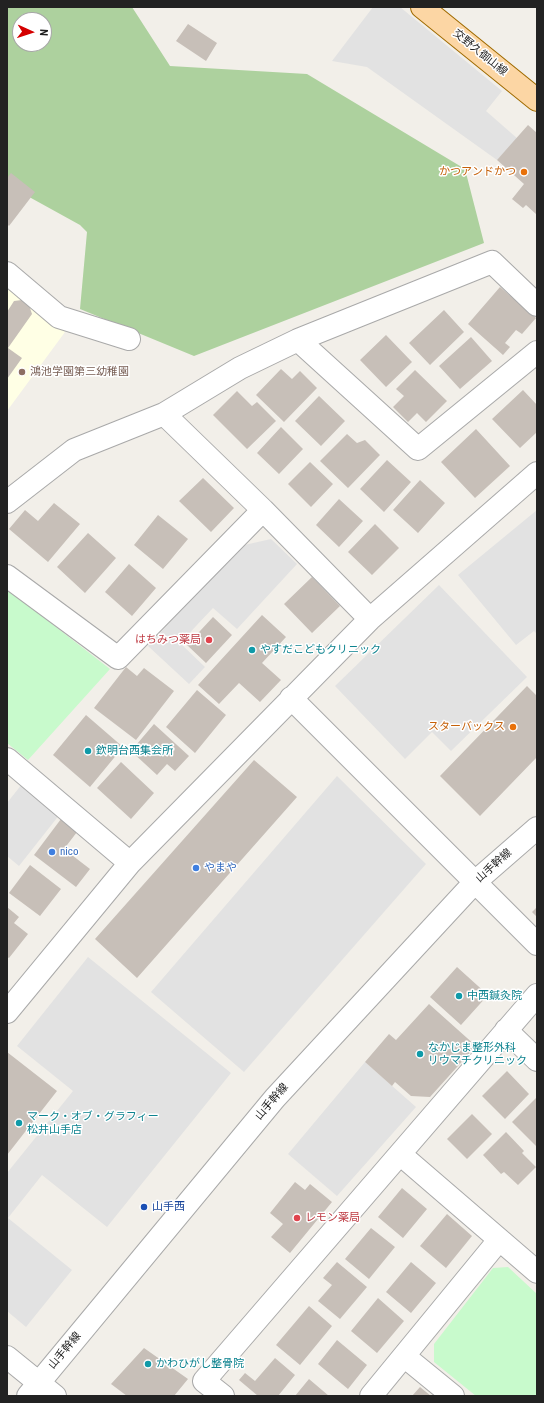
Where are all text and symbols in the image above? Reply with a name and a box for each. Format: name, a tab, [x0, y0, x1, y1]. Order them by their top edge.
north arrow	[12, 12, 52, 52]
street label: 交野久御山線	[450, 27, 510, 79]
text: N	[37, 29, 50, 36]
place label: かつアンドかつ	[439, 165, 516, 179]
marker: かつアンドかつ	[519, 167, 529, 177]
place label: 鴻池学園第三幼稚園	[30, 365, 129, 379]
marker: 鴻池学園第三幼稚園	[17, 367, 27, 377]
place label: はちみつ薬局	[135, 633, 201, 647]
marker: はちみつ薬局	[204, 635, 214, 645]
place label: やすだこどもクリニック	[260, 643, 381, 657]
marker: やすだこどもクリニック	[247, 645, 257, 655]
place label: スターバックス	[428, 720, 505, 734]
marker: スターバックス	[508, 722, 518, 732]
place label: 欽明台西集会所	[96, 744, 173, 758]
marker: 欽明台西集会所	[83, 746, 93, 756]
place label: nico	[60, 845, 78, 859]
street label: 山手幹線	[473, 846, 515, 886]
marker: nico	[47, 847, 57, 857]
place label: やまや	[204, 861, 237, 875]
marker: やまや	[191, 863, 201, 873]
place label: 中西鍼灸院	[467, 989, 522, 1003]
marker: 中西鍼灸院	[454, 991, 464, 1001]
place label: なかじま整形外科 リウマチクリニック	[428, 1041, 527, 1067]
marker: なかじま整形外科 リウマチクリニック	[415, 1049, 425, 1059]
street label: 山手幹線	[253, 1081, 291, 1123]
place label: マーク・オブ・グラフィー 松井山手店	[27, 1110, 159, 1136]
marker: マーク・オブ・グラフィー 松井山手店	[14, 1118, 24, 1128]
place label: 山手西	[152, 1200, 185, 1214]
marker: 山手西	[139, 1202, 149, 1212]
place label: レモン薬局	[305, 1211, 360, 1225]
marker: レモン薬局	[292, 1213, 302, 1223]
street label: 山手幹線	[46, 1330, 84, 1372]
place label: かわひがし整骨院	[156, 1357, 244, 1371]
marker: かわひがし整骨院	[143, 1359, 153, 1369]

